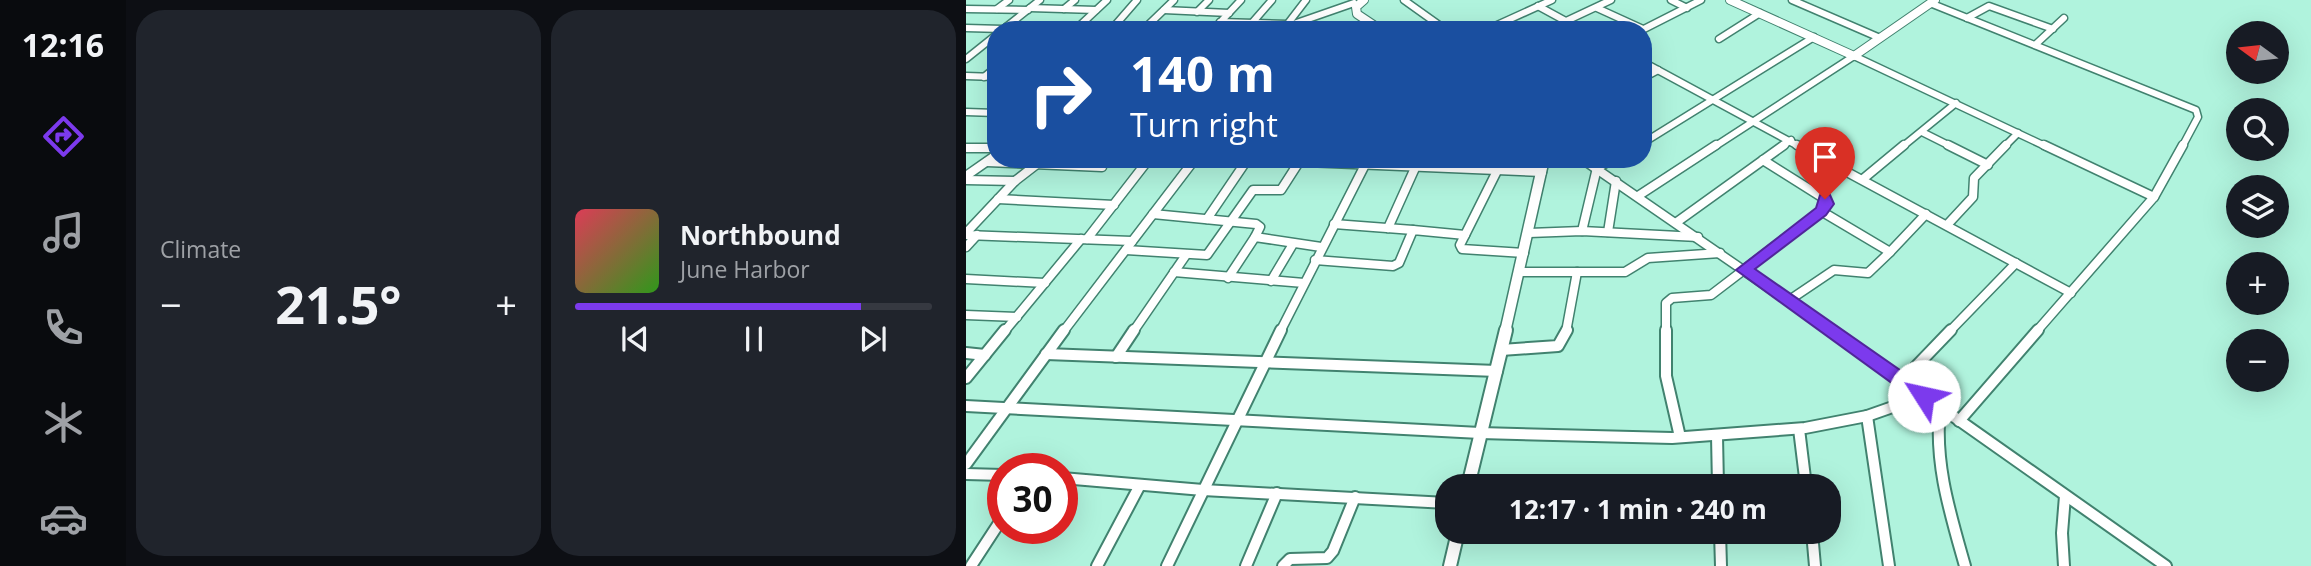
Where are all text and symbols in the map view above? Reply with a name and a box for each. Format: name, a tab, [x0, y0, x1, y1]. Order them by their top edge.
north arrow	[2226, 21, 2289, 84]
map controls	[2226, 21, 2289, 392]
text: 12:16	[22, 23, 104, 66]
text: 140 m	[1130, 40, 1275, 106]
icon: right	[1015, 49, 1106, 140]
button: search	[2226, 98, 2289, 161]
text: Turn right	[1130, 103, 1278, 146]
icon: directions	[39, 112, 88, 161]
pin	[1795, 127, 1855, 199]
icon: arrive	[1806, 138, 1844, 176]
button: layers	[2226, 175, 2289, 238]
icon: music	[39, 208, 88, 257]
text: Northbound	[680, 217, 841, 253]
text: Climate	[160, 233, 241, 265]
button: +	[2226, 252, 2289, 315]
text: June Harbor	[680, 253, 810, 285]
text: 21.5°	[275, 268, 402, 339]
text: −	[160, 278, 182, 330]
text: +	[495, 278, 517, 330]
icon: phone	[39, 303, 88, 352]
icon: previous	[616, 320, 654, 358]
icon: pause	[735, 320, 773, 358]
icon: next	[854, 320, 892, 358]
button: −	[2226, 329, 2289, 392]
position arrow	[1887, 359, 1961, 433]
icon: climate	[39, 398, 88, 447]
speed limit sign: 30	[987, 453, 1078, 544]
text: 12:17 · 1 min · 240 m	[1509, 491, 1767, 527]
icon: car	[39, 494, 88, 543]

